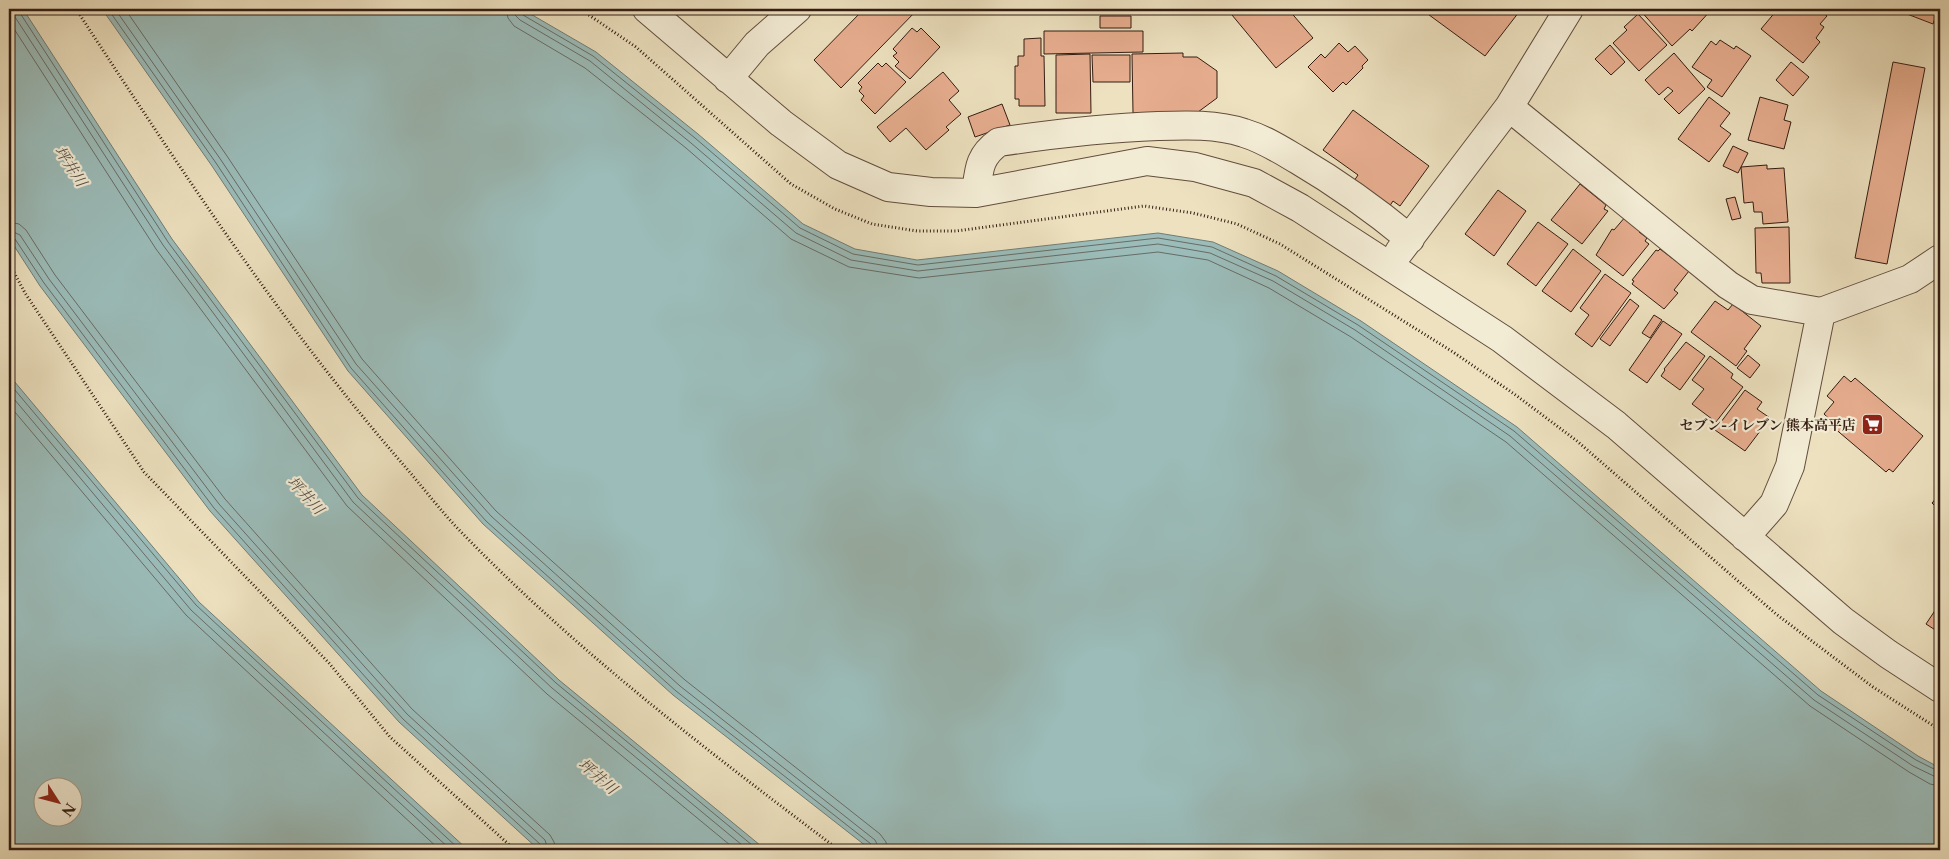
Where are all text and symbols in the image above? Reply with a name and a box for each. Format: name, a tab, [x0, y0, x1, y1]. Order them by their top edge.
water label: 坪井川	[51, 142, 92, 192]
supermarket icon: セブン-イレブン 熊本高平店	[1860, 413, 1884, 437]
place label: セブン-イレブン 熊本高平店	[1679, 416, 1856, 434]
water label: 坪井川	[284, 472, 329, 520]
water label: 坪井川	[575, 754, 623, 799]
north arrow	[32, 776, 82, 826]
text: N	[58, 799, 79, 820]

